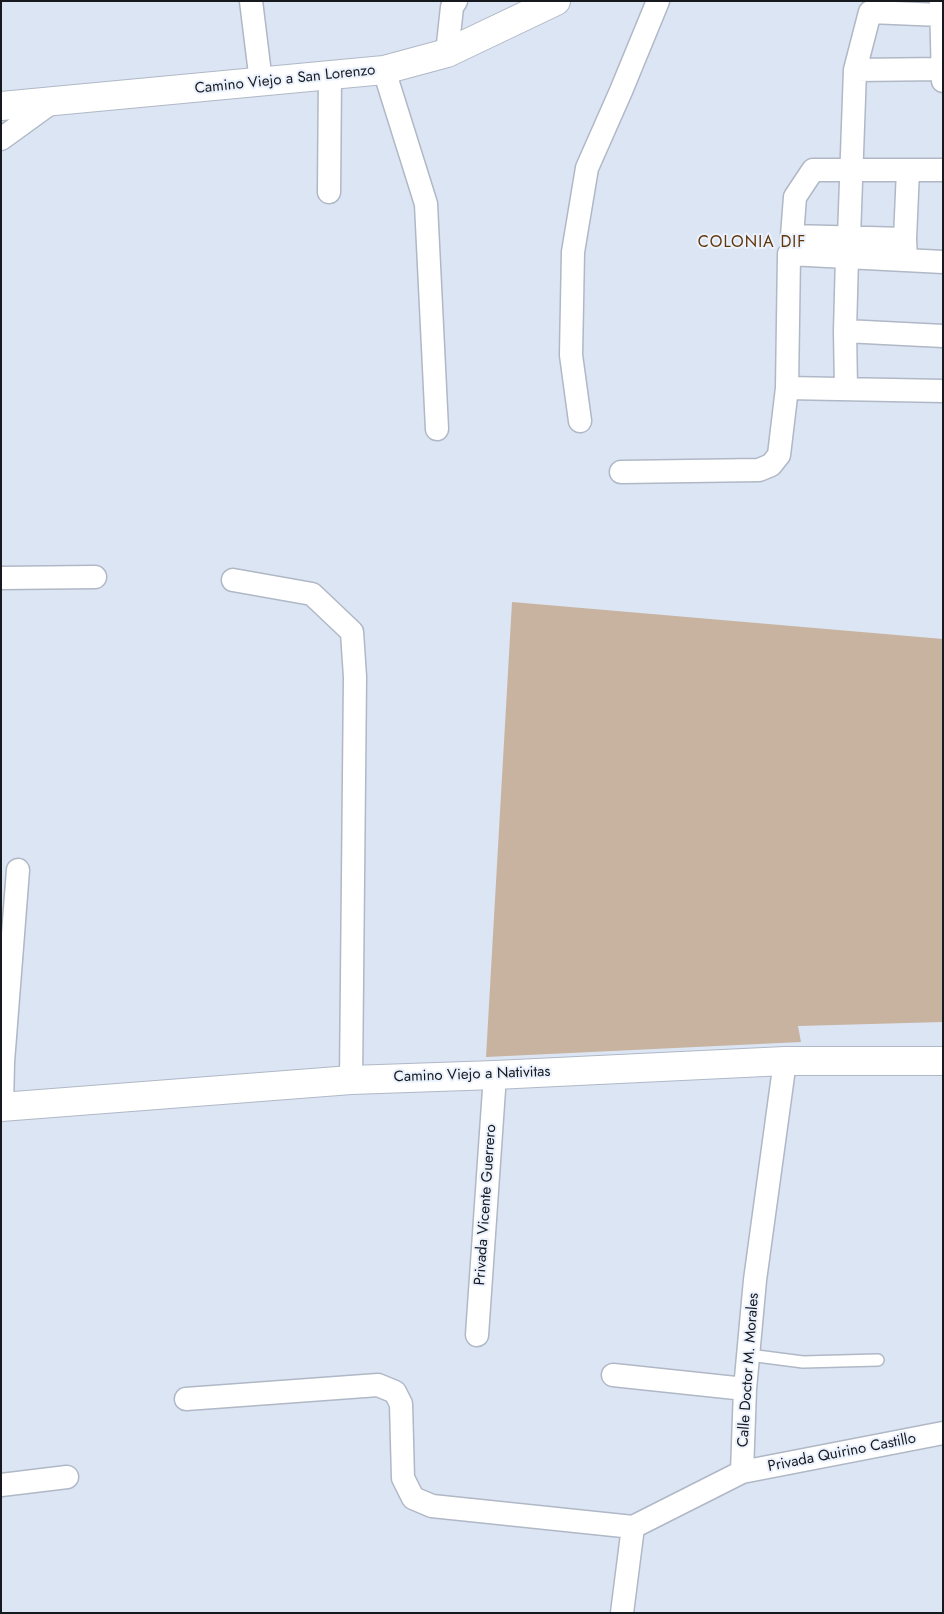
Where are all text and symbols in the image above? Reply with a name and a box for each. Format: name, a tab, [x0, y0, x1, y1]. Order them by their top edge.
street label: Camino Viejo a San Lorenzo	[194, 62, 376, 98]
district label: COLONIA DIF	[696, 233, 808, 253]
street label: Camino Viejo a Nativitas	[393, 1063, 551, 1087]
street label: Privada Vicente Guerrero	[471, 1124, 501, 1286]
street label: Calle Doctor M. Morales	[735, 1292, 763, 1448]
street label: Privada Quirino Castillo	[766, 1430, 918, 1476]

